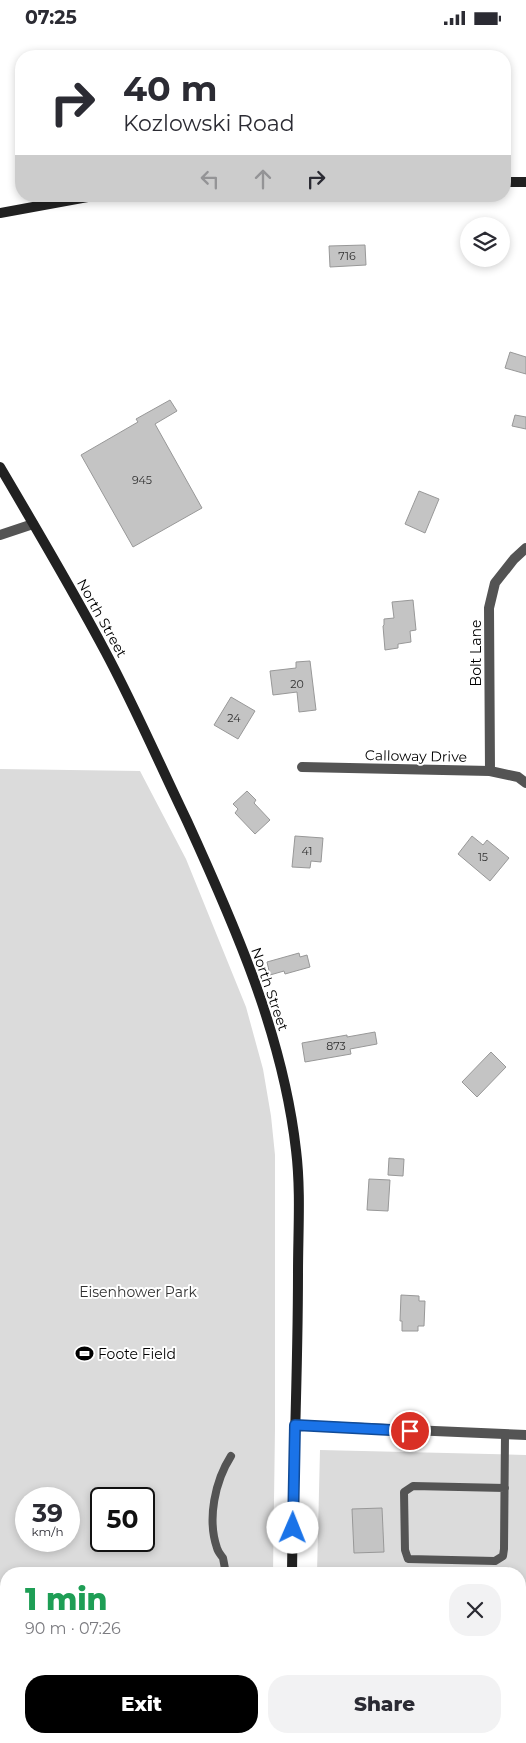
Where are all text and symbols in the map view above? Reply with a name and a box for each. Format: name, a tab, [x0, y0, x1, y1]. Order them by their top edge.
text: 07:25	[25, 6, 77, 29]
text: 40 m	[123, 67, 218, 110]
icon: right	[40, 70, 105, 135]
text: Kozlowski Road	[123, 110, 295, 137]
icon: left	[196, 165, 224, 193]
icon: ahead	[249, 165, 277, 193]
icon: right	[302, 165, 330, 193]
map controls	[460, 217, 510, 267]
button: layers	[460, 217, 510, 267]
house number: 716	[338, 249, 356, 263]
house number: 945	[132, 473, 152, 487]
street label: North Street	[73, 576, 131, 661]
street label: Bolt Lane	[467, 620, 485, 686]
house number: 20	[290, 677, 304, 691]
house number: 24	[227, 711, 241, 725]
street label: Calloway Drive	[365, 746, 467, 766]
house number: 41	[302, 844, 312, 858]
house number: 15	[478, 850, 488, 864]
street label: North Street	[247, 945, 293, 1033]
house number: 873	[326, 1039, 346, 1053]
park label: Eisenhower Park	[79, 1283, 197, 1301]
sports icon: Foote Field	[74, 1344, 94, 1364]
place label: Foote Field	[98, 1345, 176, 1363]
pin	[389, 1410, 431, 1452]
icon: arrive	[396, 1417, 424, 1445]
speed limit sign: 50	[90, 1487, 155, 1552]
text: 39	[32, 1498, 63, 1528]
position arrow	[266, 1501, 318, 1553]
text: km/h	[31, 1524, 64, 1539]
text: 1 min	[25, 1581, 108, 1618]
button: close	[449, 1584, 501, 1636]
text: 90 m · 07:26	[25, 1619, 121, 1638]
button: Exit	[25, 1675, 258, 1733]
button: Share	[268, 1675, 501, 1733]

